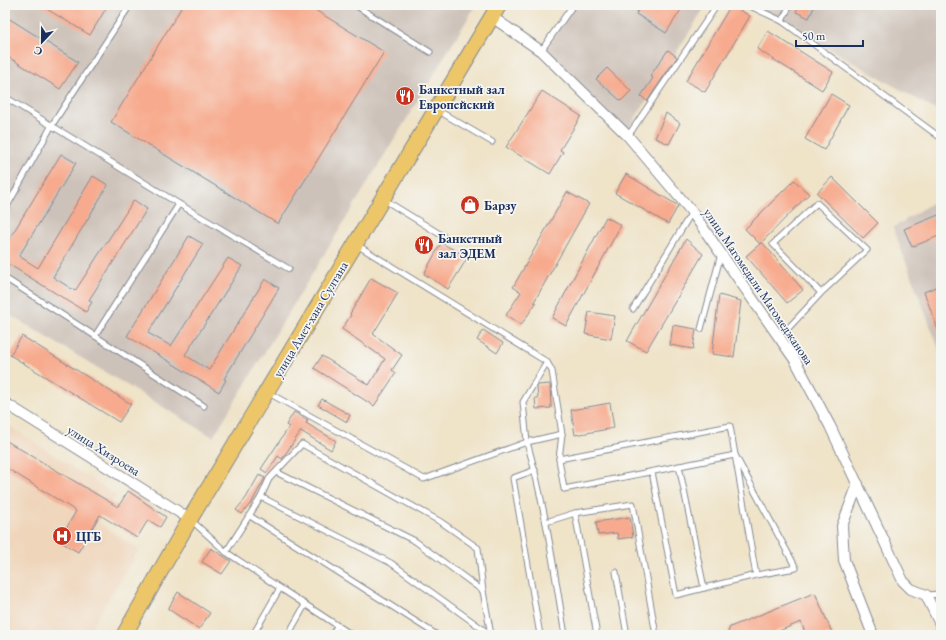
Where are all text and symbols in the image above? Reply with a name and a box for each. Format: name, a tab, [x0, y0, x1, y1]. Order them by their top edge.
north arrow	[22, 22, 62, 62]
scale bar	[796, 22, 863, 48]
text: 50 m	[802, 28, 826, 44]
text: С	[32, 43, 44, 59]
place label: Банкетный зал Европейский	[419, 81, 505, 113]
restaurant icon: Банкетный зал Европейский	[394, 85, 416, 107]
shop icon: Барзу	[459, 194, 481, 216]
place label: Барзу	[484, 197, 517, 214]
street label: улица Магомедали Магомеджановa	[700, 205, 818, 368]
place label: Банкетный зал ЭДЕМ	[438, 230, 503, 262]
restaurant icon: Банкетный зал ЭДЕМ	[413, 234, 435, 256]
street label: улица Амет-хана Султана	[269, 257, 352, 380]
street label: улица Хизроева	[64, 421, 144, 480]
hospital icon: ЦГБ	[51, 525, 73, 547]
place label: ЦГБ	[76, 528, 101, 545]

